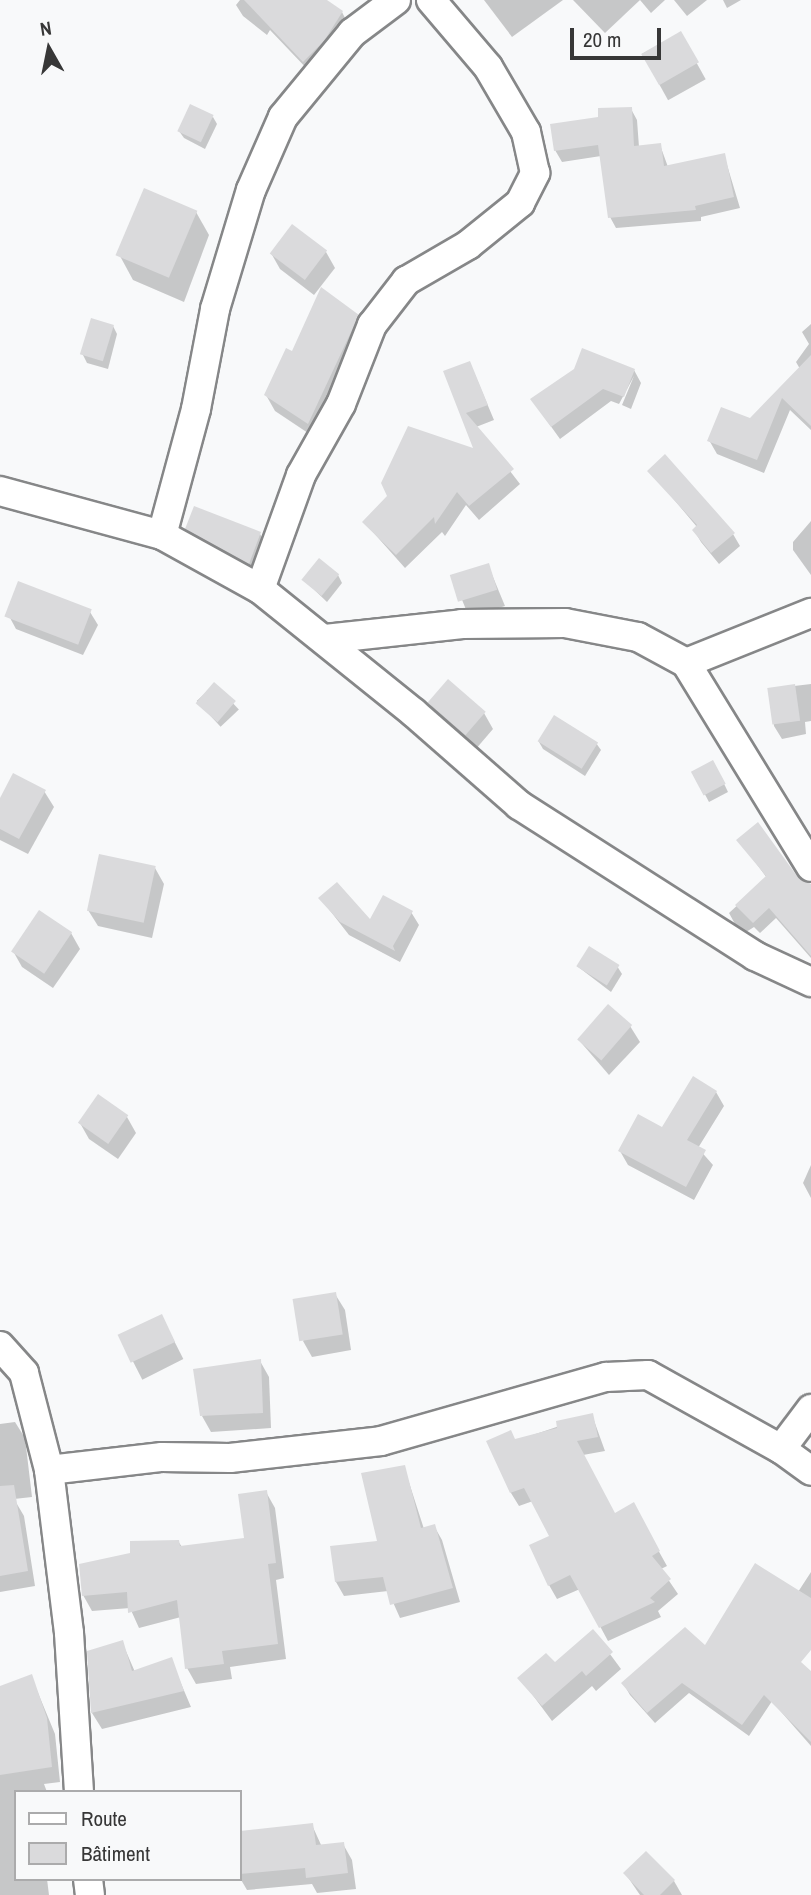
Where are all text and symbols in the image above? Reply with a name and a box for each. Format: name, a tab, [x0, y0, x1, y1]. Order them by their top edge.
north arrow	[14, 14, 84, 84]
scale bar	[573, 14, 664, 58]
text: N	[38, 15, 53, 42]
text: 20 m	[583, 25, 621, 54]
legend	[14, 1790, 242, 1881]
text: Route	[81, 1804, 127, 1833]
text: Bâtiment	[81, 1839, 150, 1868]

